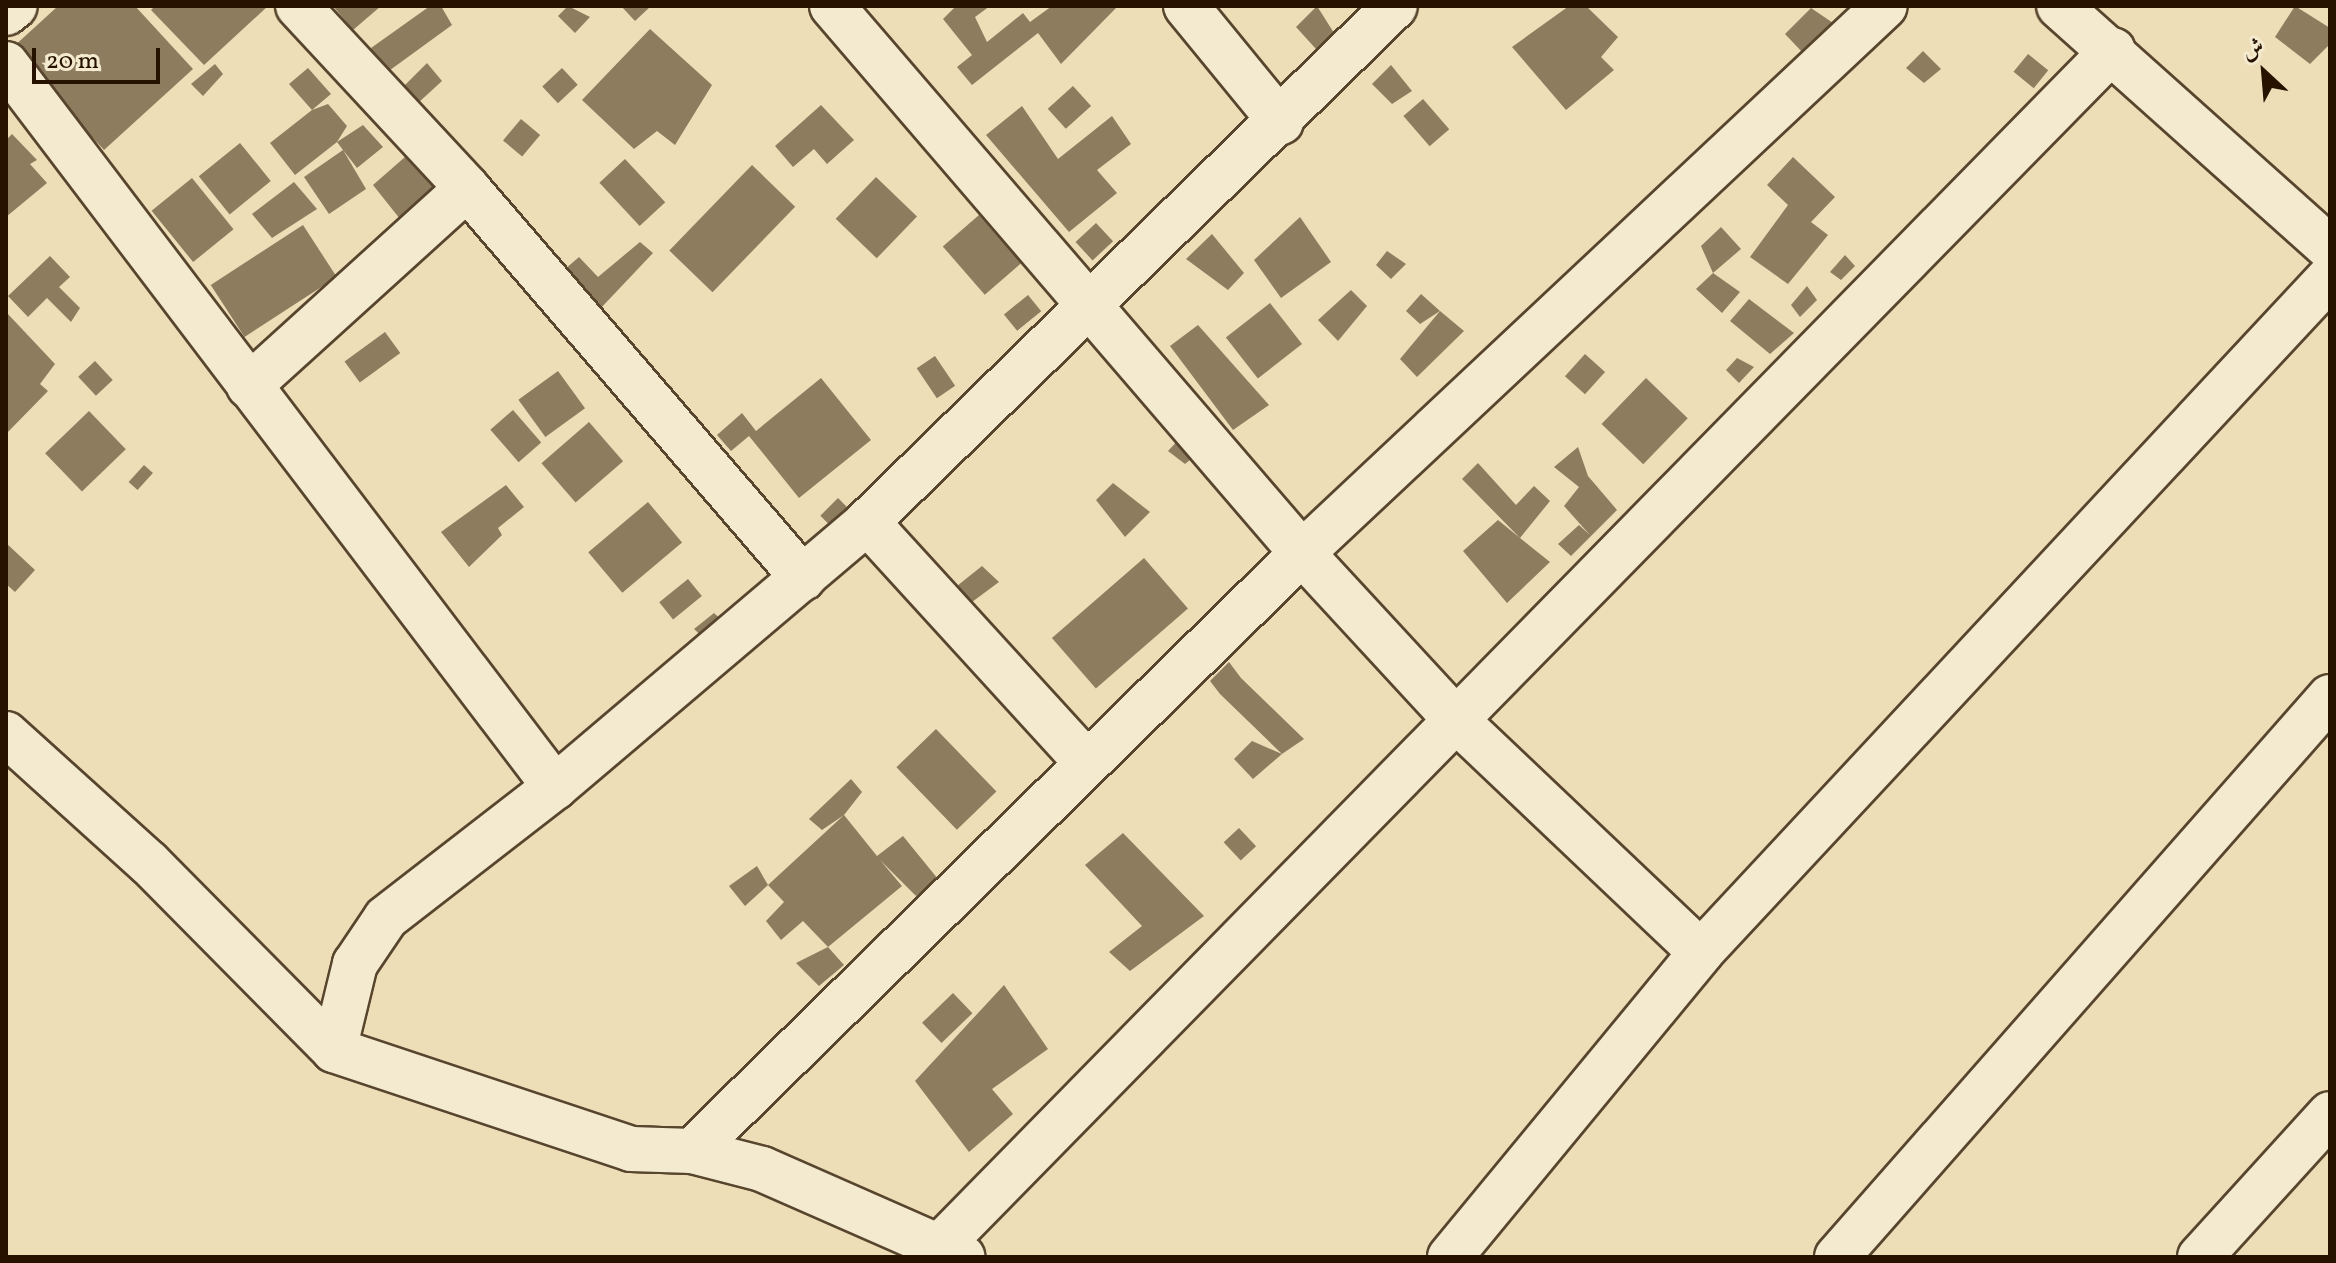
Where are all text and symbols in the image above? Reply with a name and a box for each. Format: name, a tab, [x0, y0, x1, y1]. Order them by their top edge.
text: ش	[2237, 31, 2270, 69]
scale bar	[36, 32, 164, 82]
north arrow	[2224, 32, 2304, 112]
text: 20 m	[46, 45, 99, 79]

